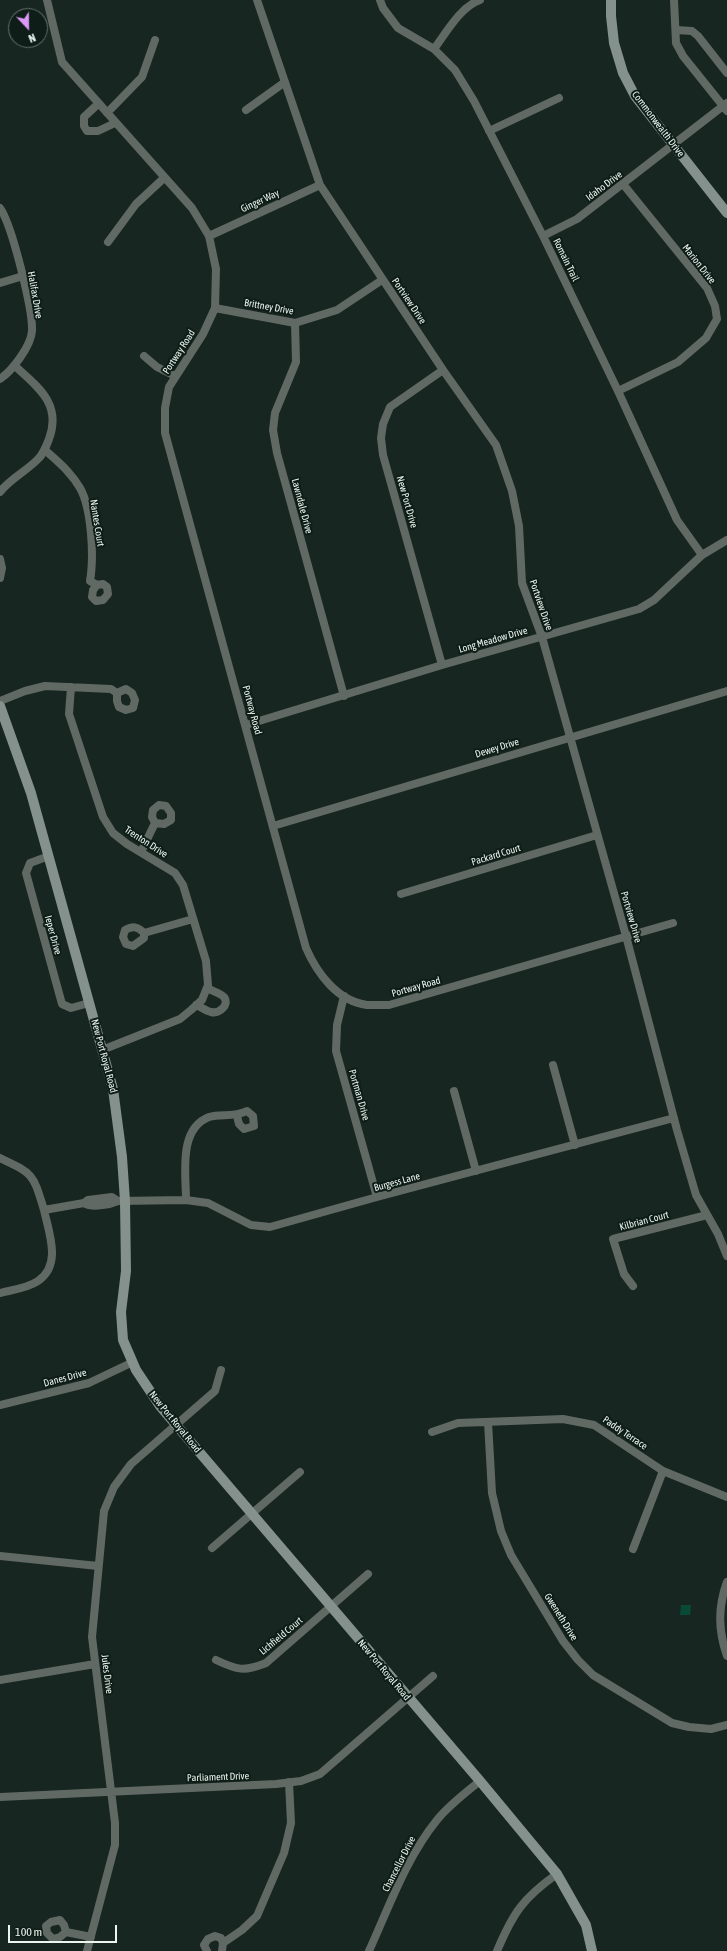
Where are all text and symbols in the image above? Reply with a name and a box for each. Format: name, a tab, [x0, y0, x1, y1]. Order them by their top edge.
north arrow	[8, 8, 48, 48]
text: N	[27, 31, 37, 45]
street label: Commonwealth Drive	[629, 89, 687, 159]
street label: Idaho Drive	[584, 168, 624, 204]
street label: Ginger Way	[239, 187, 281, 215]
street label: Romain Trail	[550, 237, 582, 283]
street label: Marion Drive	[680, 242, 718, 286]
street label: Halifax Drive	[25, 271, 45, 319]
street label: Portview Drive	[389, 276, 429, 326]
street label: Brittney Drive	[243, 297, 295, 317]
street label: Portway Road	[160, 328, 198, 376]
street label: New Port Drive	[394, 475, 420, 529]
street label: Lawndale Drive	[289, 477, 315, 535]
street label: Nantes Court	[87, 499, 107, 547]
street label: Portview Drive	[527, 578, 555, 632]
street label: Long Meadow Drive	[457, 624, 529, 656]
street label: Portway Road	[240, 684, 264, 736]
street label: Dewey Drive	[474, 736, 520, 760]
street label: Trenton Drive	[122, 824, 170, 860]
street label: Packard Court	[470, 842, 522, 868]
street label: Portview Drive	[618, 890, 644, 944]
street label: Ieper Drive	[42, 914, 64, 956]
street label: Portway Road	[390, 974, 442, 1000]
street label: New Port Royal Road	[88, 1018, 120, 1094]
street label: Portman Drive	[346, 1068, 372, 1122]
street label: Burgess Lane	[373, 1170, 421, 1194]
street label: Kilbrian Court	[618, 1209, 670, 1233]
street label: Danes Drive	[42, 1367, 88, 1389]
street label: New Port Royal Road	[147, 1389, 203, 1455]
street label: Paddy Terrace	[600, 1414, 650, 1452]
street label: Gweneth Drive	[542, 1591, 580, 1643]
street label: Lichfield Court	[257, 1614, 305, 1658]
street label: New Port Royal Road	[355, 1637, 413, 1703]
street label: Jules Drive	[99, 1654, 115, 1694]
street label: Parliament Drive	[187, 1770, 249, 1784]
street label: Chancellor Drive	[380, 1834, 418, 1894]
scale bar	[10, 1917, 119, 1943]
text: 100 m	[15, 1925, 42, 1939]

